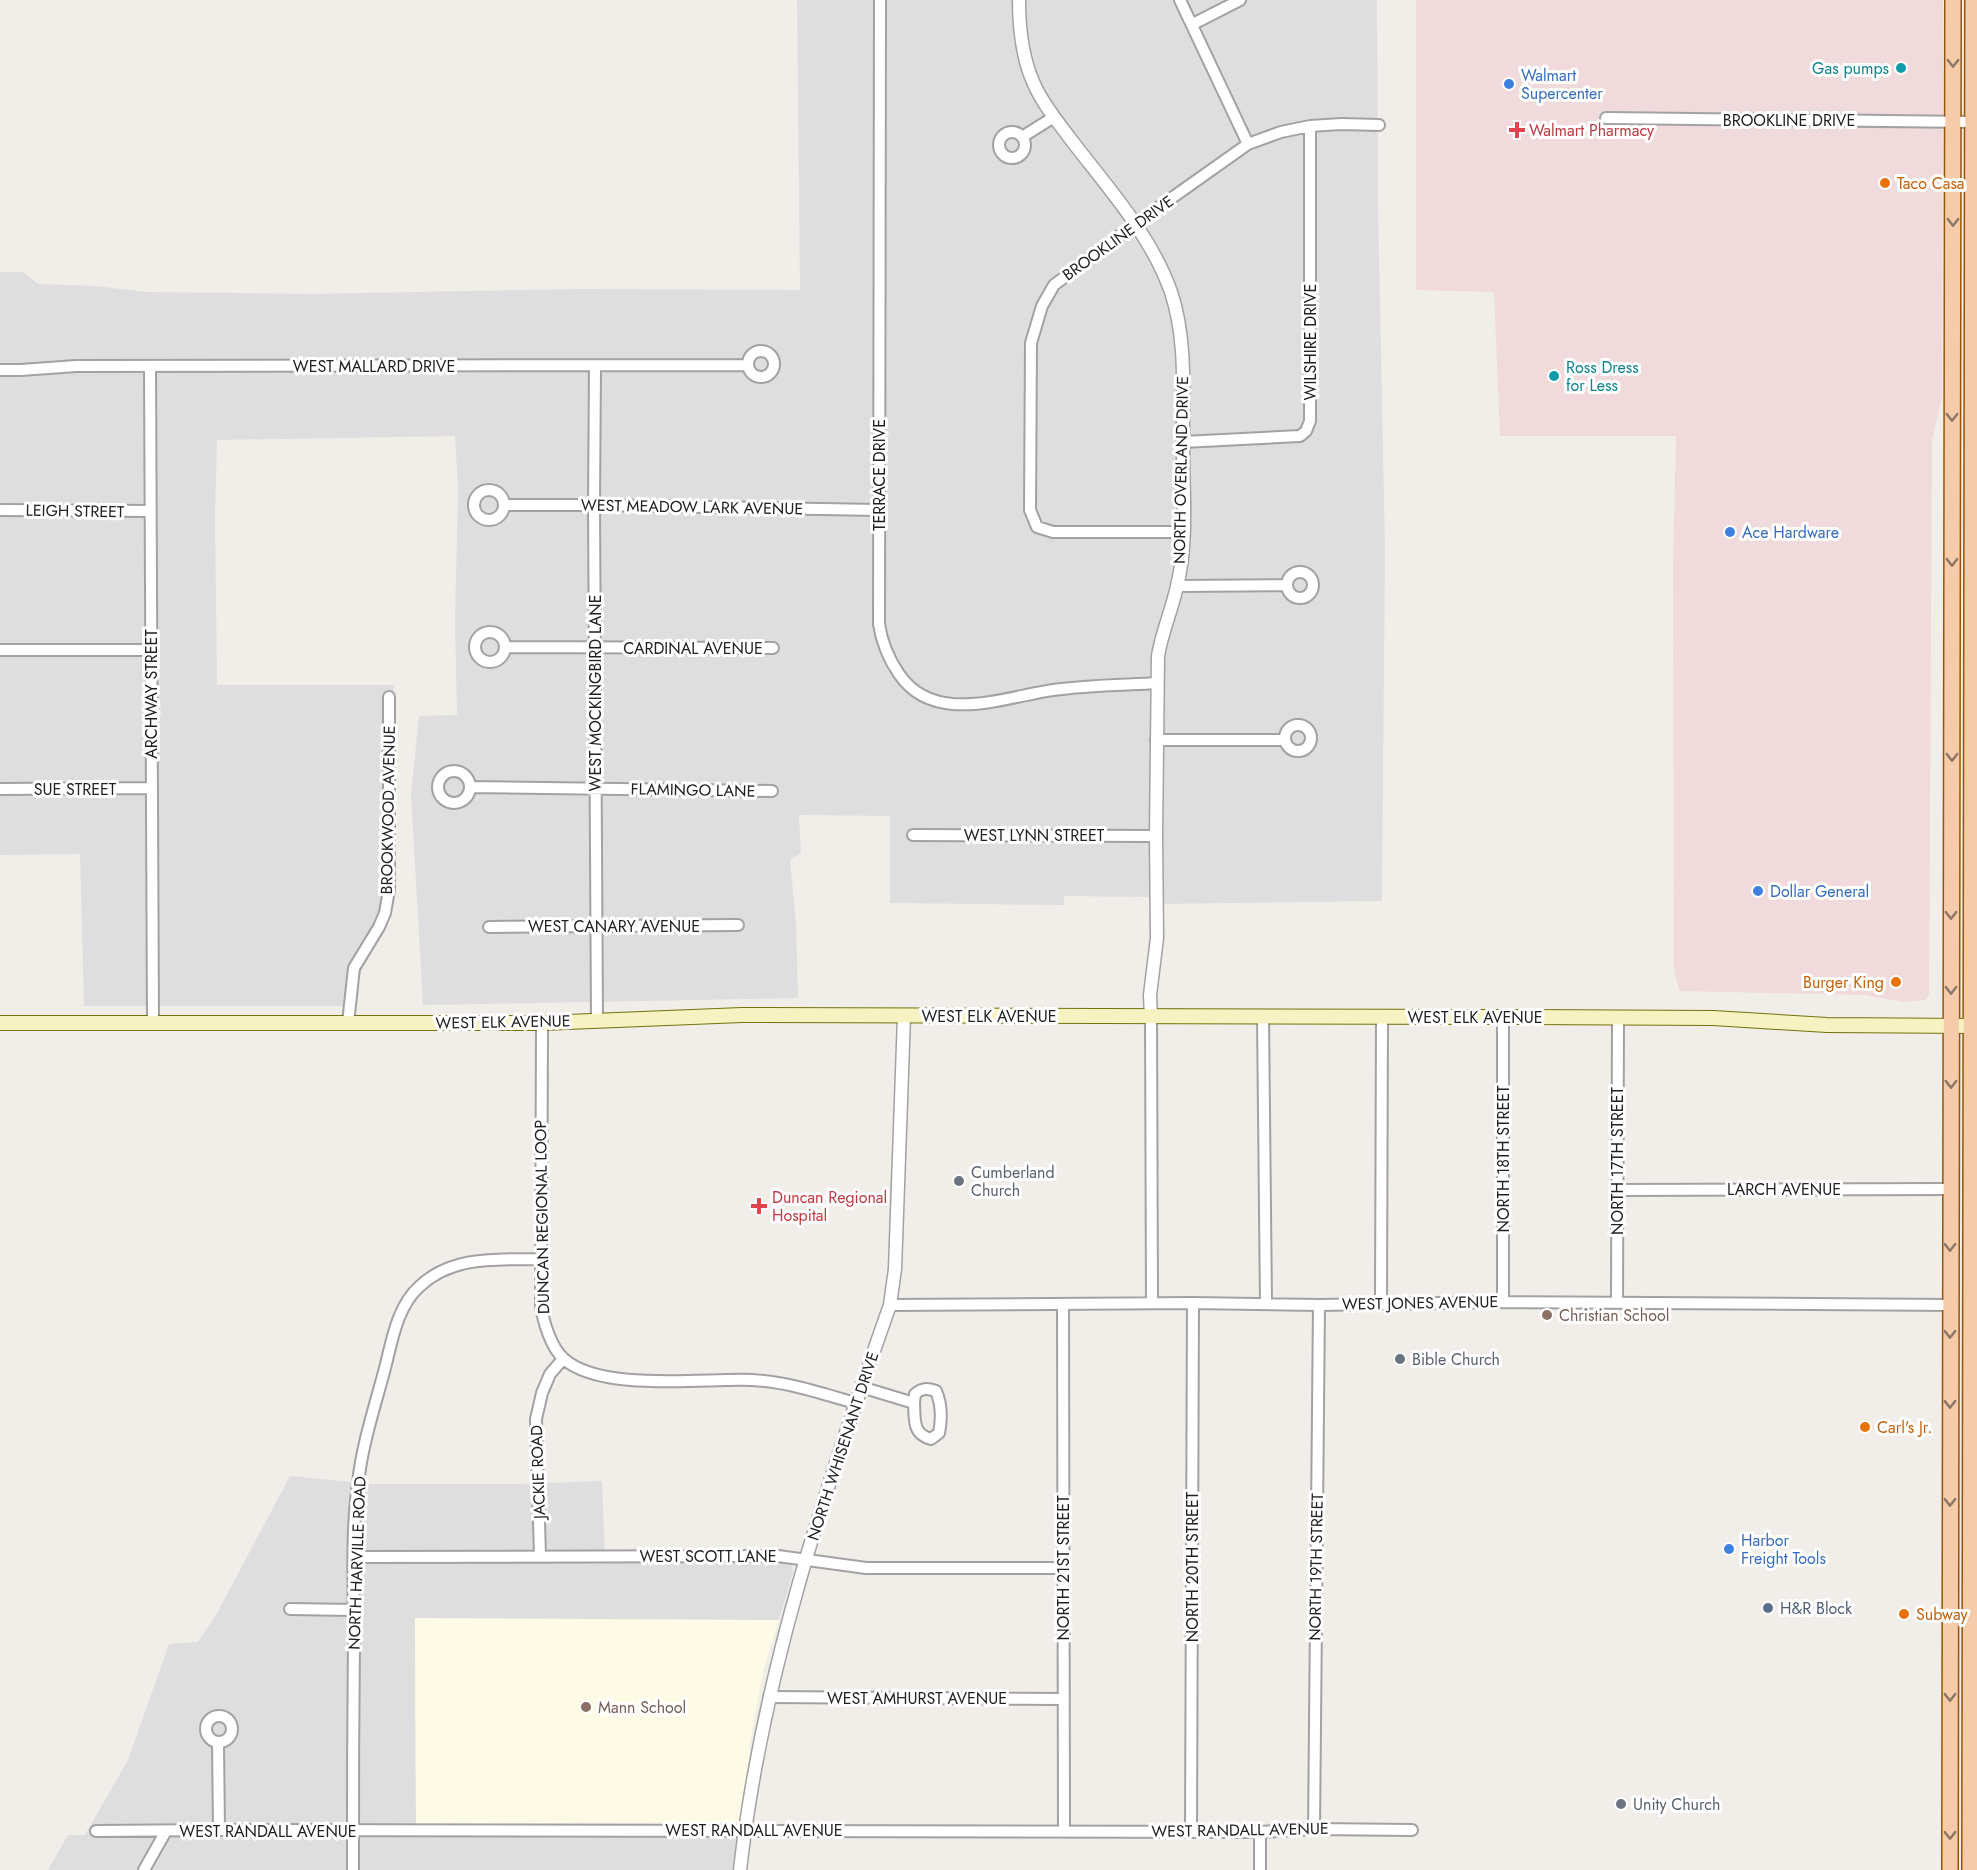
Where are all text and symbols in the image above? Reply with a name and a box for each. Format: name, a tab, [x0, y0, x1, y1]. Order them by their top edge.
place label: Gas pumps	[1812, 57, 1889, 80]
one-way arrow	[1947, 59, 1959, 68]
marker: Gas pumps	[1894, 61, 1908, 75]
place label: Walmart Supercenter	[1521, 64, 1603, 105]
marker: Walmart Supercenter	[1502, 77, 1516, 91]
street label: BROOKLINE DRIVE	[1723, 109, 1855, 132]
place label: Walmart Pharmacy	[1529, 119, 1655, 142]
marker: Walmart Pharmacy	[1510, 123, 1524, 137]
place label: Taco Casa	[1897, 172, 1965, 195]
marker: Taco Casa	[1878, 176, 1892, 190]
street label: BROOKLINE DRIVE	[1058, 190, 1178, 286]
one-way arrow	[1947, 218, 1959, 227]
street label: WILSHIRE DRIVE	[1299, 284, 1322, 400]
street label: WEST MALLARD DRIVE	[293, 355, 455, 378]
place label: Ross Dress for Less	[1566, 356, 1639, 397]
marker: Ross Dress for Less	[1547, 369, 1561, 383]
street label: NORTH OVERLAND DRIVE	[1168, 376, 1194, 564]
one-way arrow	[1946, 413, 1958, 422]
street label: TERRACE DRIVE	[868, 419, 891, 531]
street label: WEST MEADOW LARK AVENUE	[581, 494, 803, 520]
street label: LEIGH STREET	[25, 499, 125, 523]
place label: Ace Hardware	[1742, 521, 1839, 544]
marker: Ace Hardware	[1723, 525, 1737, 539]
one-way arrow	[1946, 557, 1958, 566]
street label: WEST MOCKINGBIRD LANE	[584, 595, 607, 791]
street label: ARCHWAY STREET	[140, 629, 163, 759]
street label: CARDINAL AVENUE	[623, 637, 763, 660]
street label: BROOKWOOD AVENUE	[375, 725, 401, 895]
one-way arrow	[1946, 752, 1958, 761]
street label: FLAMINGO LANE	[630, 777, 756, 803]
street label: SUE STREET	[34, 778, 117, 801]
street label: WEST LYNN STREET	[964, 824, 1105, 847]
place label: Dollar General	[1770, 880, 1869, 903]
marker: Dollar General	[1751, 884, 1765, 898]
one-way arrow	[1945, 910, 1957, 919]
street label: WEST CANARY AVENUE	[528, 915, 700, 938]
place label: Burger King	[1803, 971, 1884, 994]
marker: Burger King	[1889, 975, 1903, 989]
one-way arrow	[1945, 986, 1957, 995]
street label: WEST ELK AVENUE	[921, 1005, 1057, 1028]
street label: WEST ELK AVENUE	[1407, 1006, 1543, 1029]
street label: WEST ELK AVENUE	[435, 1009, 571, 1035]
one-way arrow	[1945, 1079, 1957, 1088]
street label: NORTH 18TH STREET	[1492, 1085, 1515, 1233]
street label: NORTH 17TH STREET	[1606, 1087, 1629, 1235]
street label: DUNCAN REGIONAL LOOP	[529, 1119, 555, 1314]
place label: Cumberland Church	[971, 1161, 1055, 1202]
marker: Cumberland Church	[952, 1174, 966, 1188]
street label: LARCH AVENUE	[1727, 1178, 1841, 1201]
place label: Duncan Regional Hospital	[772, 1186, 887, 1227]
marker: Duncan Regional Hospital	[750, 1197, 768, 1215]
one-way arrow	[1944, 1242, 1957, 1251]
street label: WEST JONES AVENUE	[1342, 1290, 1498, 1316]
place label: Christian School	[1559, 1304, 1669, 1327]
marker: Christian School	[1540, 1308, 1554, 1322]
one-way arrow	[1944, 1330, 1956, 1339]
place label: Bible Church	[1412, 1348, 1500, 1371]
street label: NORTH WHISENANT DRIVE	[802, 1349, 884, 1543]
marker: Bible Church	[1393, 1352, 1407, 1366]
one-way arrow	[1944, 1399, 1956, 1408]
place label: Carl's Jr.	[1877, 1416, 1932, 1439]
marker: Carl's Jr.	[1858, 1420, 1872, 1434]
street label: JACKIE ROAD	[525, 1425, 551, 1521]
street label: NORTH HARVILLE ROAD	[342, 1476, 372, 1650]
street label: NORTH 20TH STREET	[1181, 1491, 1204, 1642]
street label: NORTH 19TH STREET	[1303, 1493, 1329, 1641]
street label: NORTH 21ST STREET	[1052, 1495, 1075, 1641]
one-way arrow	[1944, 1498, 1956, 1507]
place label: Harbor Freight Tools	[1741, 1529, 1826, 1570]
marker: Harbor Freight Tools	[1722, 1542, 1736, 1556]
street label: WEST SCOTT LANE	[639, 1545, 777, 1568]
place label: H&R Block	[1780, 1597, 1853, 1620]
marker: H&R Block	[1761, 1601, 1775, 1615]
place label: Subway	[1916, 1603, 1969, 1626]
marker: Subway	[1897, 1607, 1911, 1621]
street label: WEST AMHURST AVENUE	[827, 1687, 1007, 1710]
one-way arrow	[1944, 1693, 1956, 1702]
place label: Mann School	[598, 1696, 686, 1719]
marker: Mann School	[579, 1700, 593, 1714]
place label: Unity Church	[1633, 1793, 1720, 1816]
marker: Unity Church	[1614, 1797, 1628, 1811]
street label: WEST RANDALL AVENUE	[1151, 1817, 1329, 1843]
street label: WEST RANDALL AVENUE	[665, 1819, 843, 1842]
street label: WEST RANDALL AVENUE	[179, 1820, 357, 1843]
one-way arrow	[1944, 1830, 1956, 1839]

